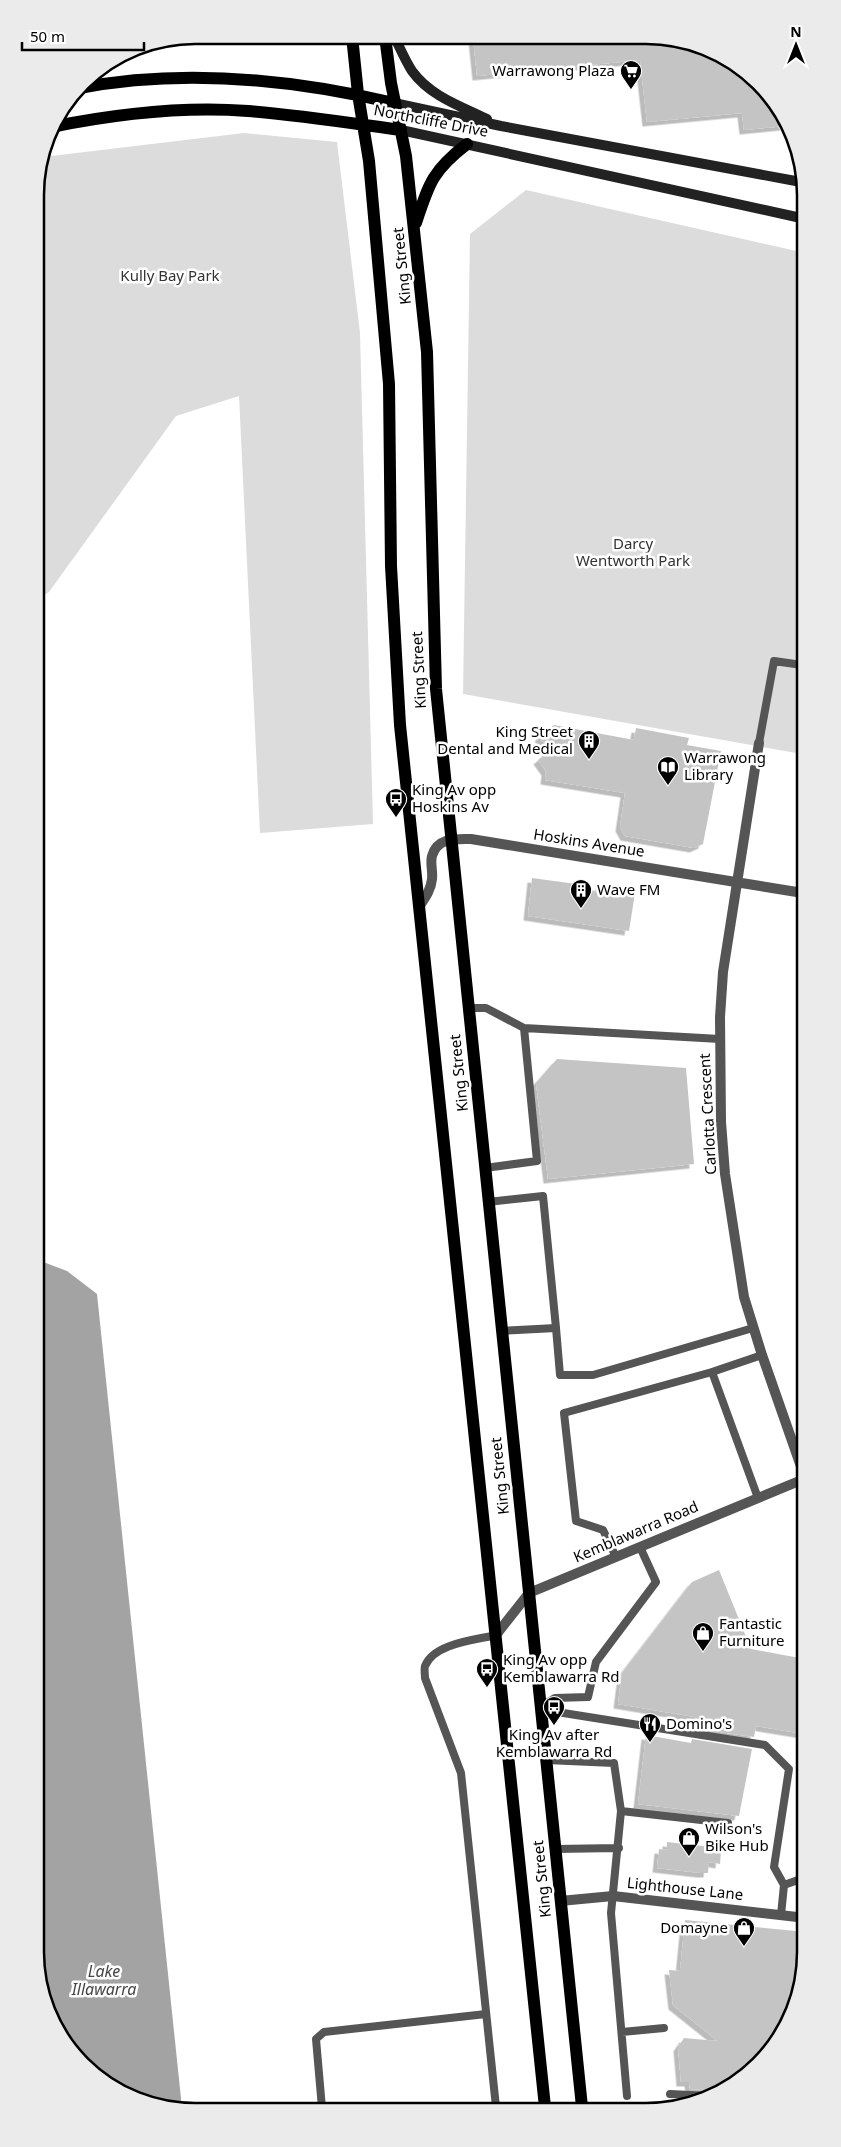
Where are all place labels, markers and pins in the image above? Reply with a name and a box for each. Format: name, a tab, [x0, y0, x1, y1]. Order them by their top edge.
supermarket icon: Warrawong Plaza	[619, 59, 643, 90]
place label: Warrawong Plaza	[492, 60, 615, 80]
place label: King Street Dental and Medical	[437, 721, 574, 758]
building icon: King Street Dental and Medical	[577, 729, 601, 760]
place label: Warrawong Library	[684, 747, 766, 784]
library icon: Warrawong Library	[656, 755, 680, 786]
place label: King Av opp Hoskins Av	[412, 779, 496, 816]
bus stop icon: King Av opp Hoskins Av	[384, 787, 408, 818]
building icon: Wave FM	[569, 878, 593, 909]
place label: Wave FM	[597, 879, 660, 899]
place label: Fantastic Furniture	[719, 1613, 784, 1650]
shop icon: Fantastic Furniture	[691, 1621, 715, 1652]
place label: King Av opp Kemblawarra Rd	[503, 1649, 619, 1686]
bus stop icon: King Av opp Kemblawarra Rd	[475, 1657, 499, 1688]
bus stop icon: King Av after Kemblawarra Rd	[542, 1695, 566, 1726]
restaurant icon: Domino's	[638, 1712, 662, 1743]
place label: Domino's	[666, 1713, 732, 1733]
place label: King Av after Kemblawarra Rd	[496, 1724, 612, 1761]
place label: Wilson's Bike Hub	[705, 1818, 769, 1855]
shop icon: Wilson's Bike Hub	[677, 1826, 701, 1857]
shop icon: Domayne	[732, 1916, 756, 1947]
place label: Domayne	[660, 1917, 728, 1937]

